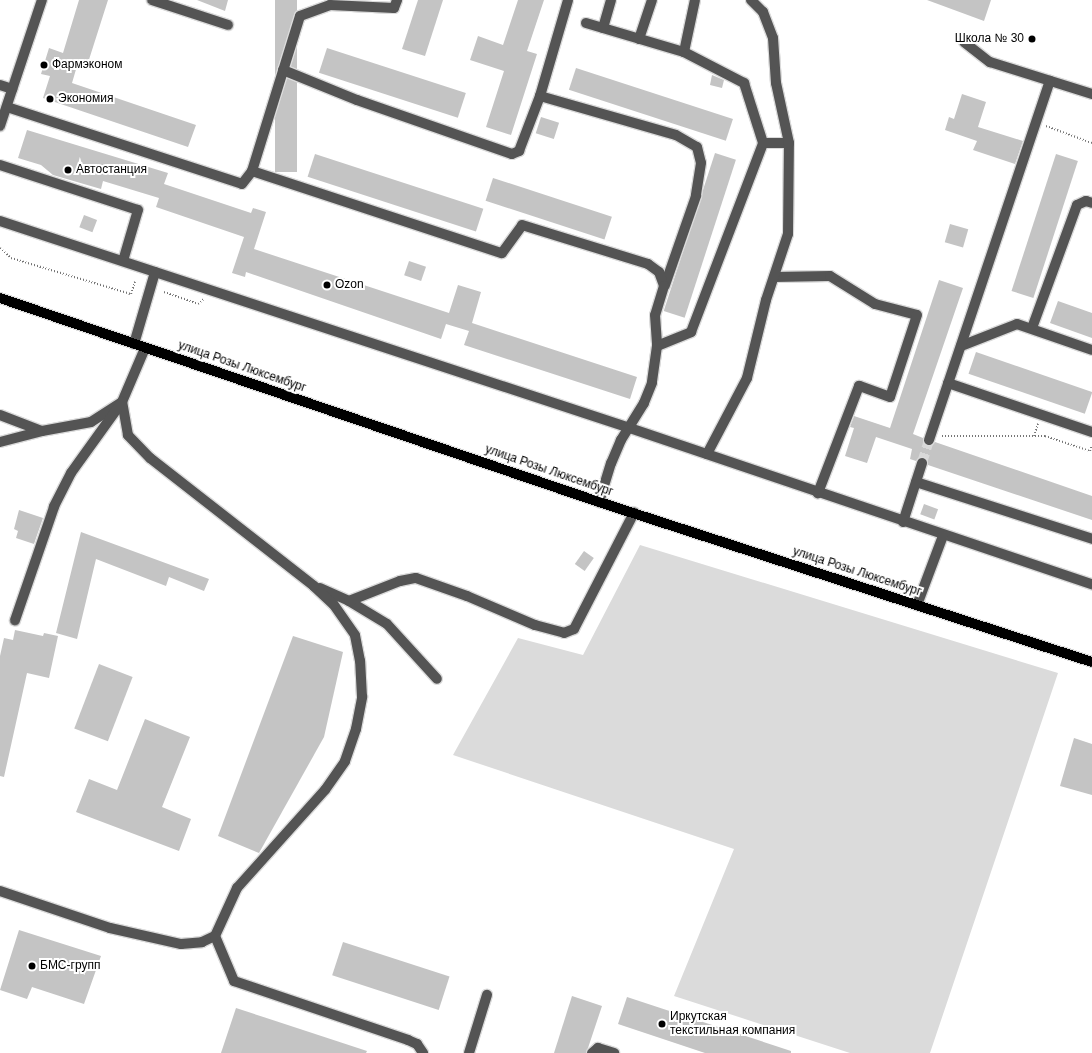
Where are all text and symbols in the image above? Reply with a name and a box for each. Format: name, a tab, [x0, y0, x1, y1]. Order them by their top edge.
place label: Школа № 30	[955, 32, 1024, 46]
marker: Школа № 30	[1027, 34, 1037, 44]
place label: Фармэконом	[52, 58, 122, 72]
marker: Фармэконом	[39, 60, 49, 70]
place label: Экономия	[58, 92, 113, 106]
marker: Экономия	[45, 94, 55, 104]
place label: Автостанция	[76, 163, 147, 177]
marker: Автостанция	[63, 165, 73, 175]
place label: Ozon	[335, 278, 364, 292]
marker: Ozon	[322, 280, 332, 290]
street label: улица Розы Люксембург	[176, 338, 308, 396]
street label: улица Розы Люксембург	[483, 442, 615, 500]
street label: улица Розы Люксембург	[791, 544, 923, 600]
place label: БМС-групп	[40, 959, 100, 973]
marker: БМС-групп	[27, 961, 37, 971]
place label: Иркутская текстильная компания	[670, 1010, 795, 1038]
marker: Иркутская текстильная компания	[657, 1019, 667, 1029]

